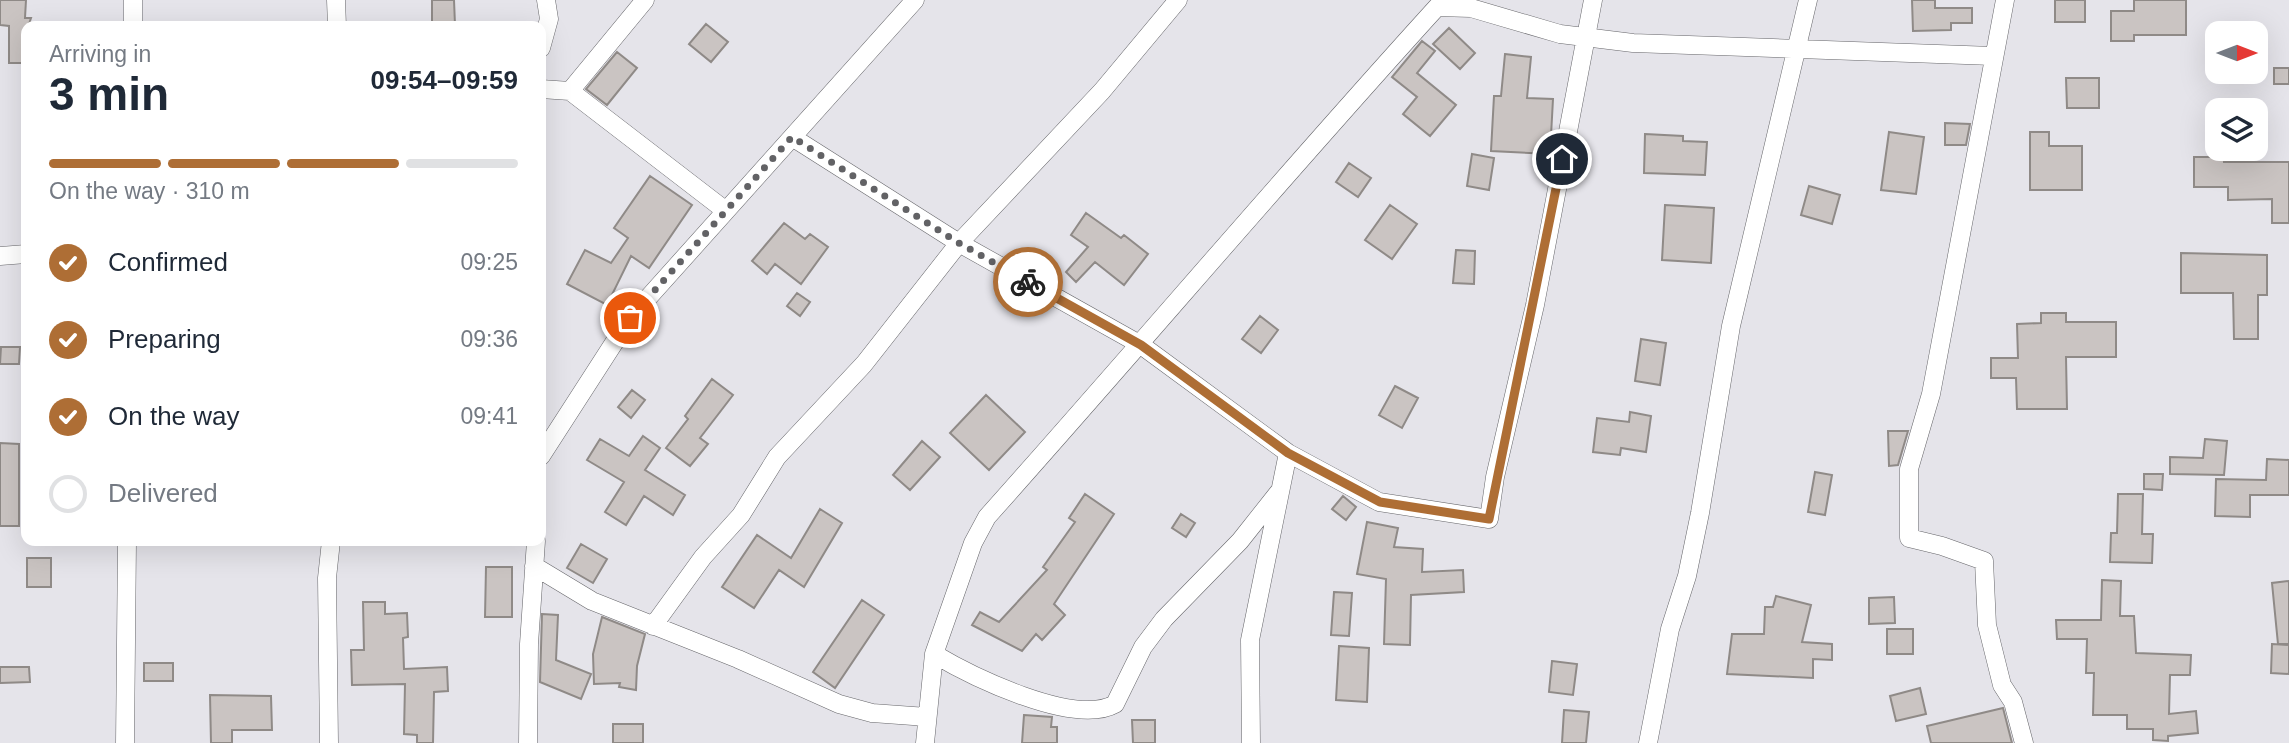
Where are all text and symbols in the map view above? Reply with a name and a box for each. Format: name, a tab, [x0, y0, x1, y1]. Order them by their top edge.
north arrow	[2205, 21, 2268, 84]
map controls	[2205, 21, 2268, 161]
text: Arriving in	[49, 41, 151, 67]
text: 09:54–09:59	[371, 65, 518, 95]
text: 3 min	[49, 68, 169, 120]
button: layers	[2205, 98, 2268, 161]
pin	[1532, 129, 1592, 189]
icon: home	[1543, 140, 1581, 178]
text: On the way · 310 m	[49, 178, 250, 204]
icon: check	[49, 244, 87, 282]
text: Confirmed	[108, 247, 228, 277]
courier	[993, 247, 1063, 317]
text: 09:25	[460, 249, 518, 275]
icon: bike	[1009, 263, 1047, 301]
pin	[600, 288, 660, 348]
icon: bag	[611, 299, 649, 337]
icon: check	[49, 321, 87, 359]
text: Preparing	[108, 324, 221, 354]
text: 09:36	[460, 326, 518, 352]
icon: check	[49, 398, 87, 436]
text: On the way	[108, 401, 240, 431]
text: 09:41	[460, 403, 518, 429]
text: Delivered	[108, 478, 218, 508]

